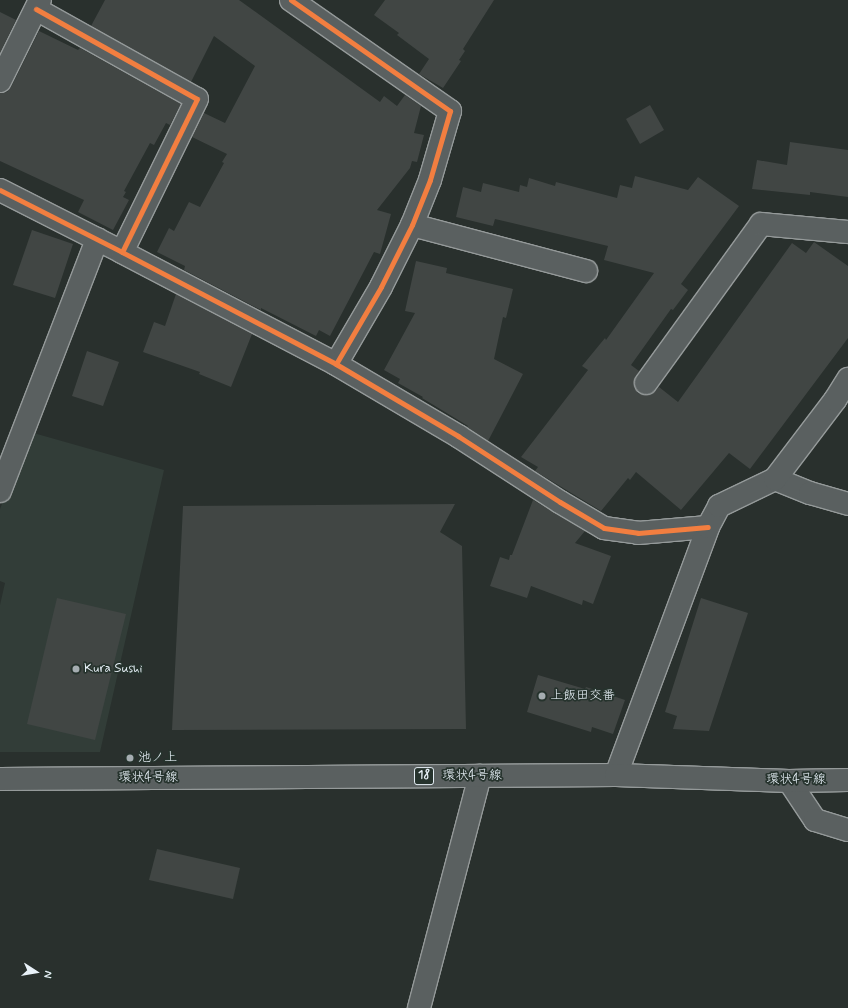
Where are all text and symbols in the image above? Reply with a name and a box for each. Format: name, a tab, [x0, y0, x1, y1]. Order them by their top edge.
place label: Kura Sushi	[84, 661, 141, 677]
marker: Kura Sushi	[71, 664, 81, 674]
place label: 上飯田交番	[550, 688, 615, 704]
marker: 上飯田交番	[537, 691, 547, 701]
place label: 池ノ上	[138, 750, 177, 766]
marker: 池ノ上	[125, 753, 135, 763]
road number: 18	[414, 766, 434, 786]
street label: 環状4号線	[442, 768, 502, 784]
street label: 環状4号線	[118, 770, 178, 786]
street label: 環状4号線	[766, 772, 826, 788]
north arrow	[16, 952, 56, 992]
text: N	[40, 969, 55, 980]

